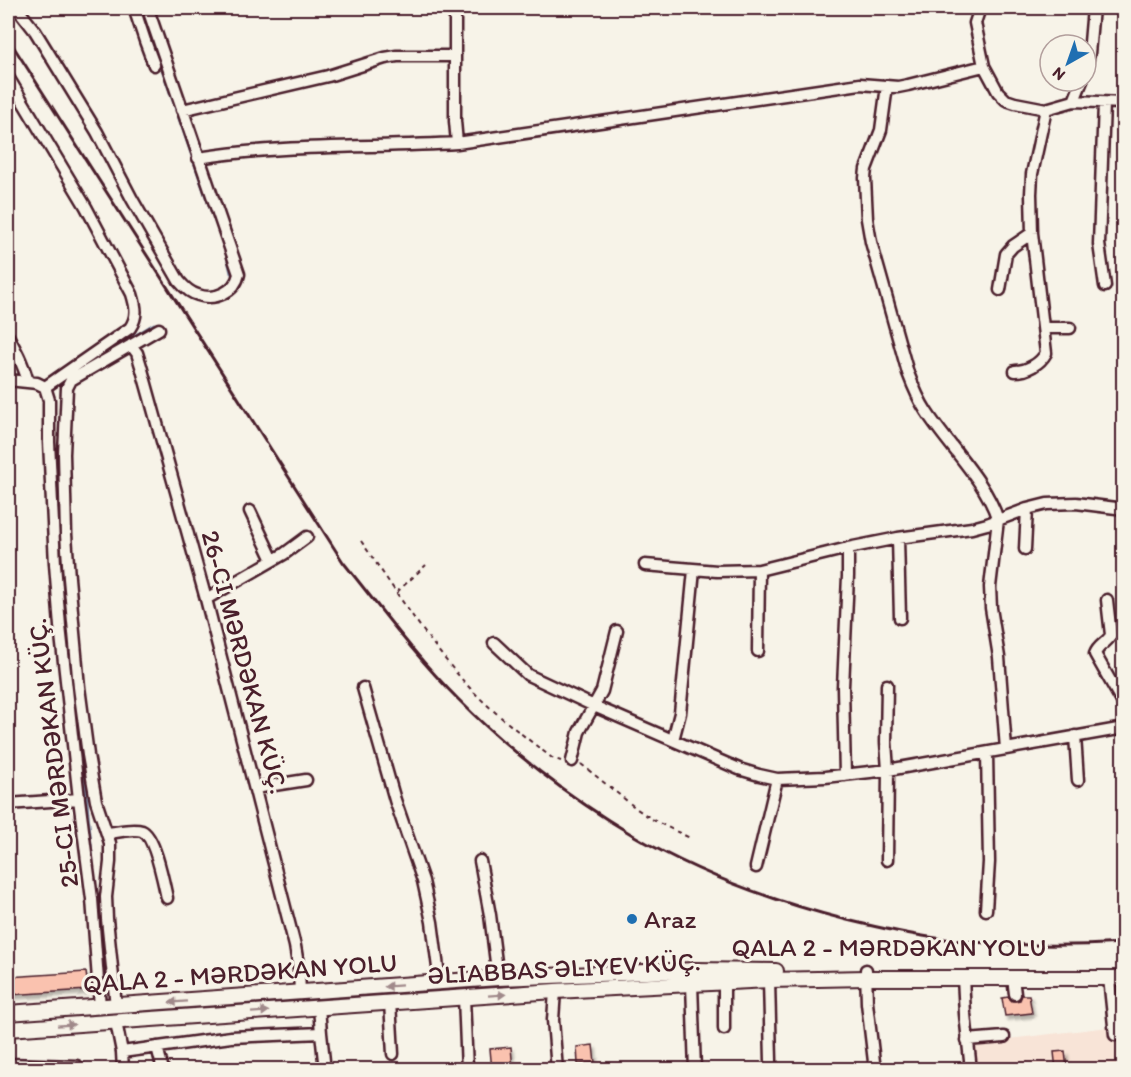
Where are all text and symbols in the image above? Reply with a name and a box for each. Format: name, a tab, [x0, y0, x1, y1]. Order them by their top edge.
north arrow	[1038, 33, 1098, 93]
text: N	[1048, 63, 1069, 85]
street label: 26-CI MƏRDƏKAN KÜÇ.	[194, 527, 296, 797]
street label: 25-CI MƏRDƏKAN KÜÇ.	[21, 616, 85, 890]
place label: Araz	[644, 903, 697, 935]
marker: Araz	[625, 912, 639, 926]
street label: QALA 2 - MƏRDƏKAN YOLU	[732, 931, 1047, 963]
street label: ƏLIABBAS ƏLIYEV KÜÇ.	[426, 945, 702, 991]
street label: QALA 2 - MƏRDƏKAN YOLU	[82, 946, 398, 1000]
one-way arrow	[384, 981, 403, 991]
one-way arrow	[487, 990, 506, 1000]
one-way arrow	[169, 997, 188, 1006]
one-way arrow	[251, 1007, 270, 1016]
one-way arrow	[56, 1020, 75, 1030]

